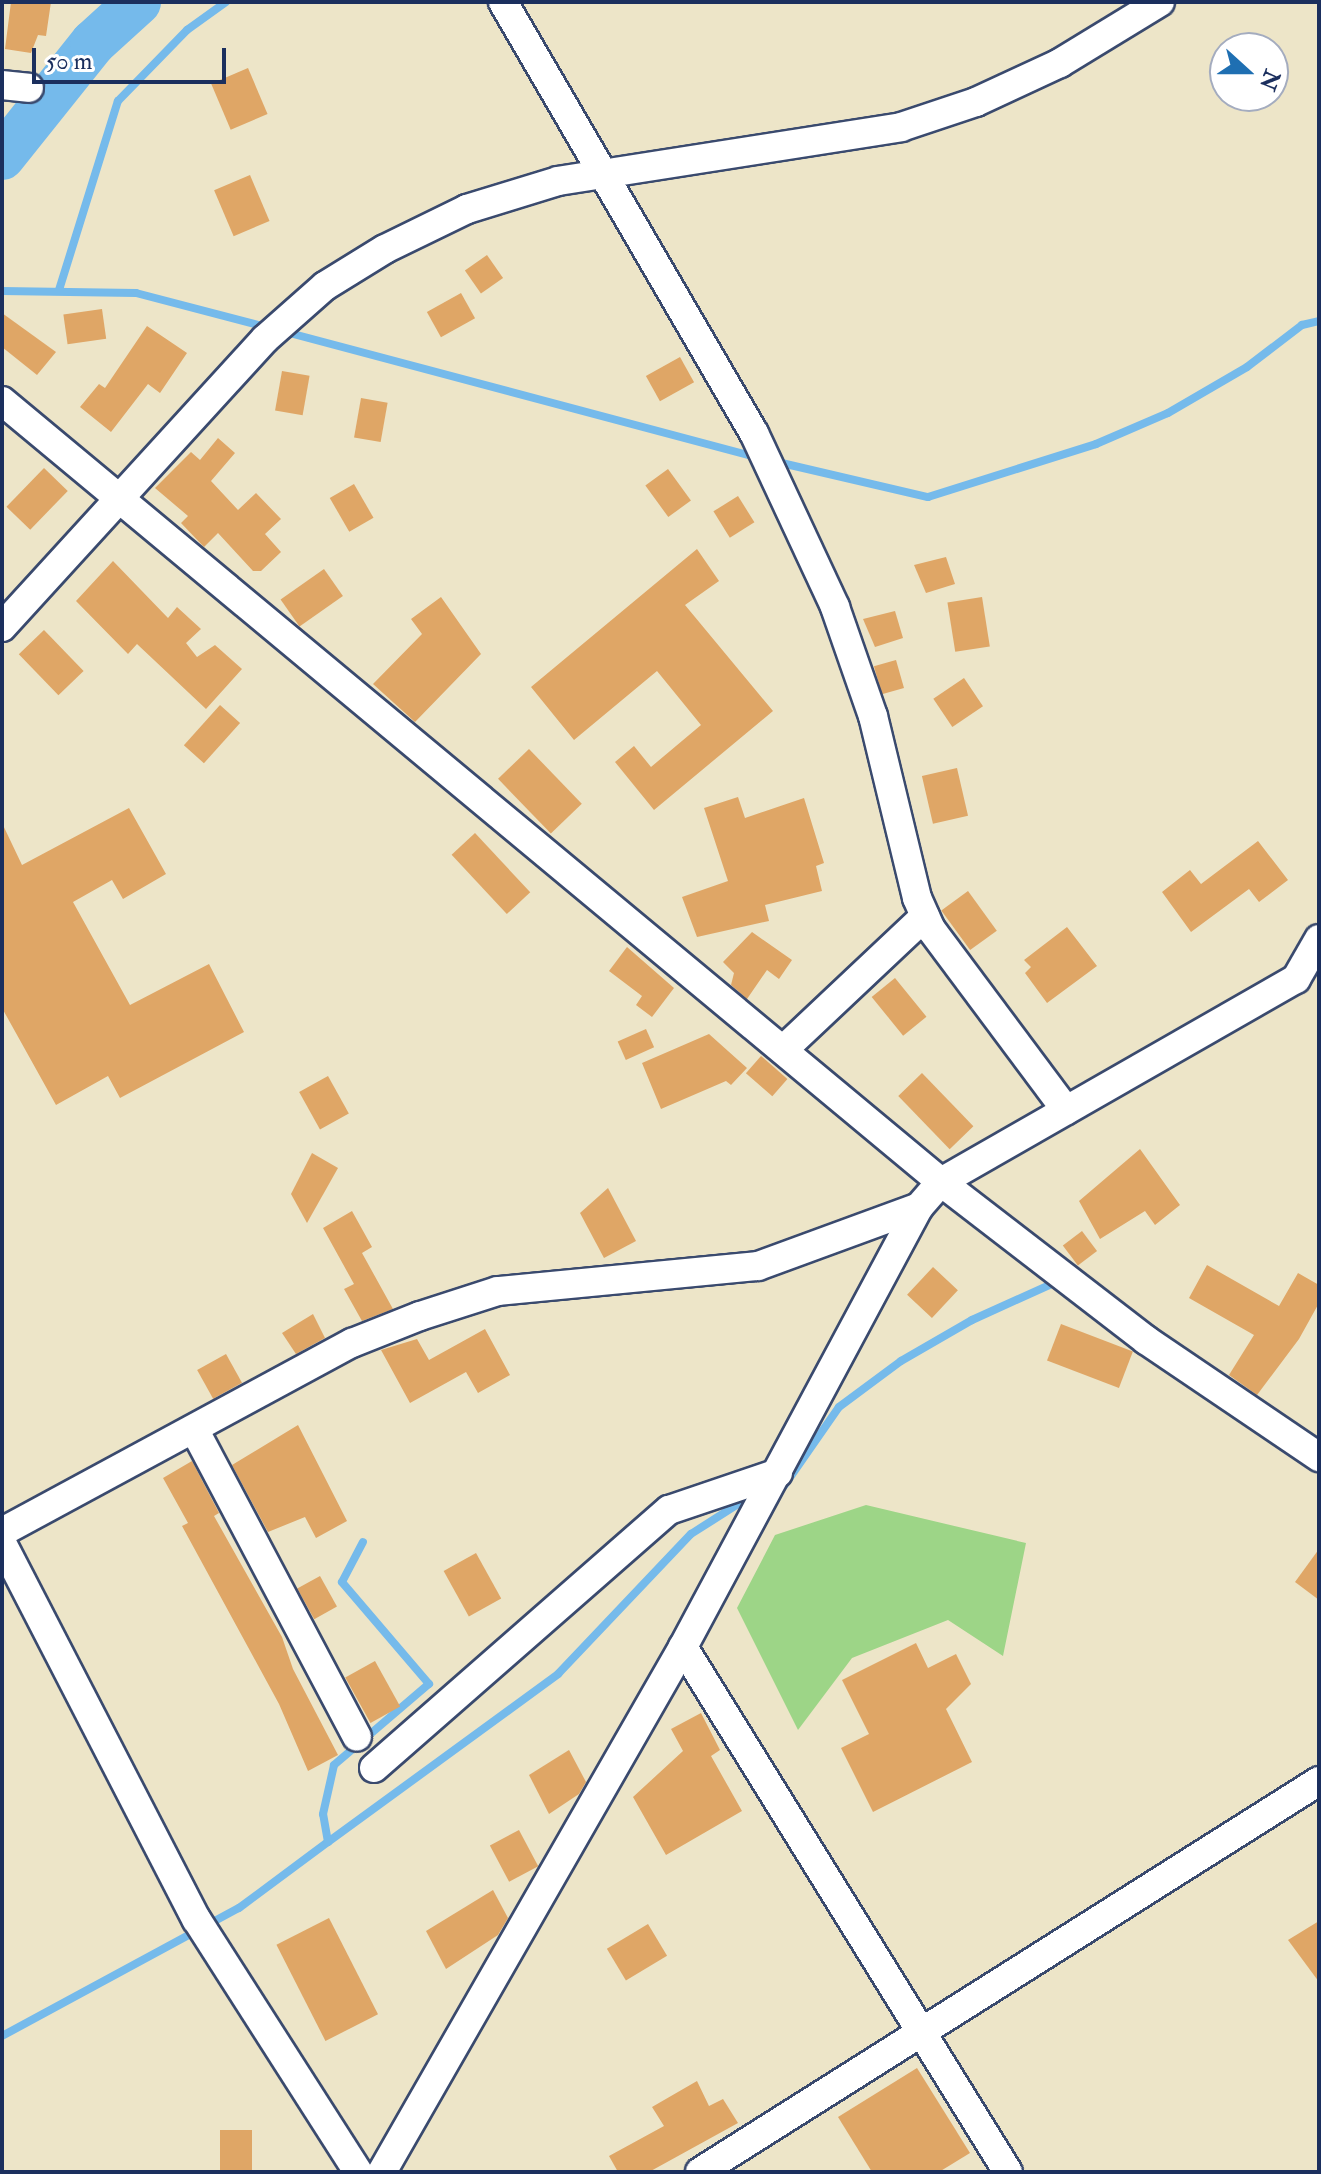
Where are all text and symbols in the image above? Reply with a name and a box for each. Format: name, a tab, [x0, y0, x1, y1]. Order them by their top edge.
scale bar	[36, 32, 230, 82]
north arrow	[1209, 32, 1289, 112]
text: 50 m	[46, 46, 92, 77]
text: N	[1253, 66, 1286, 94]

